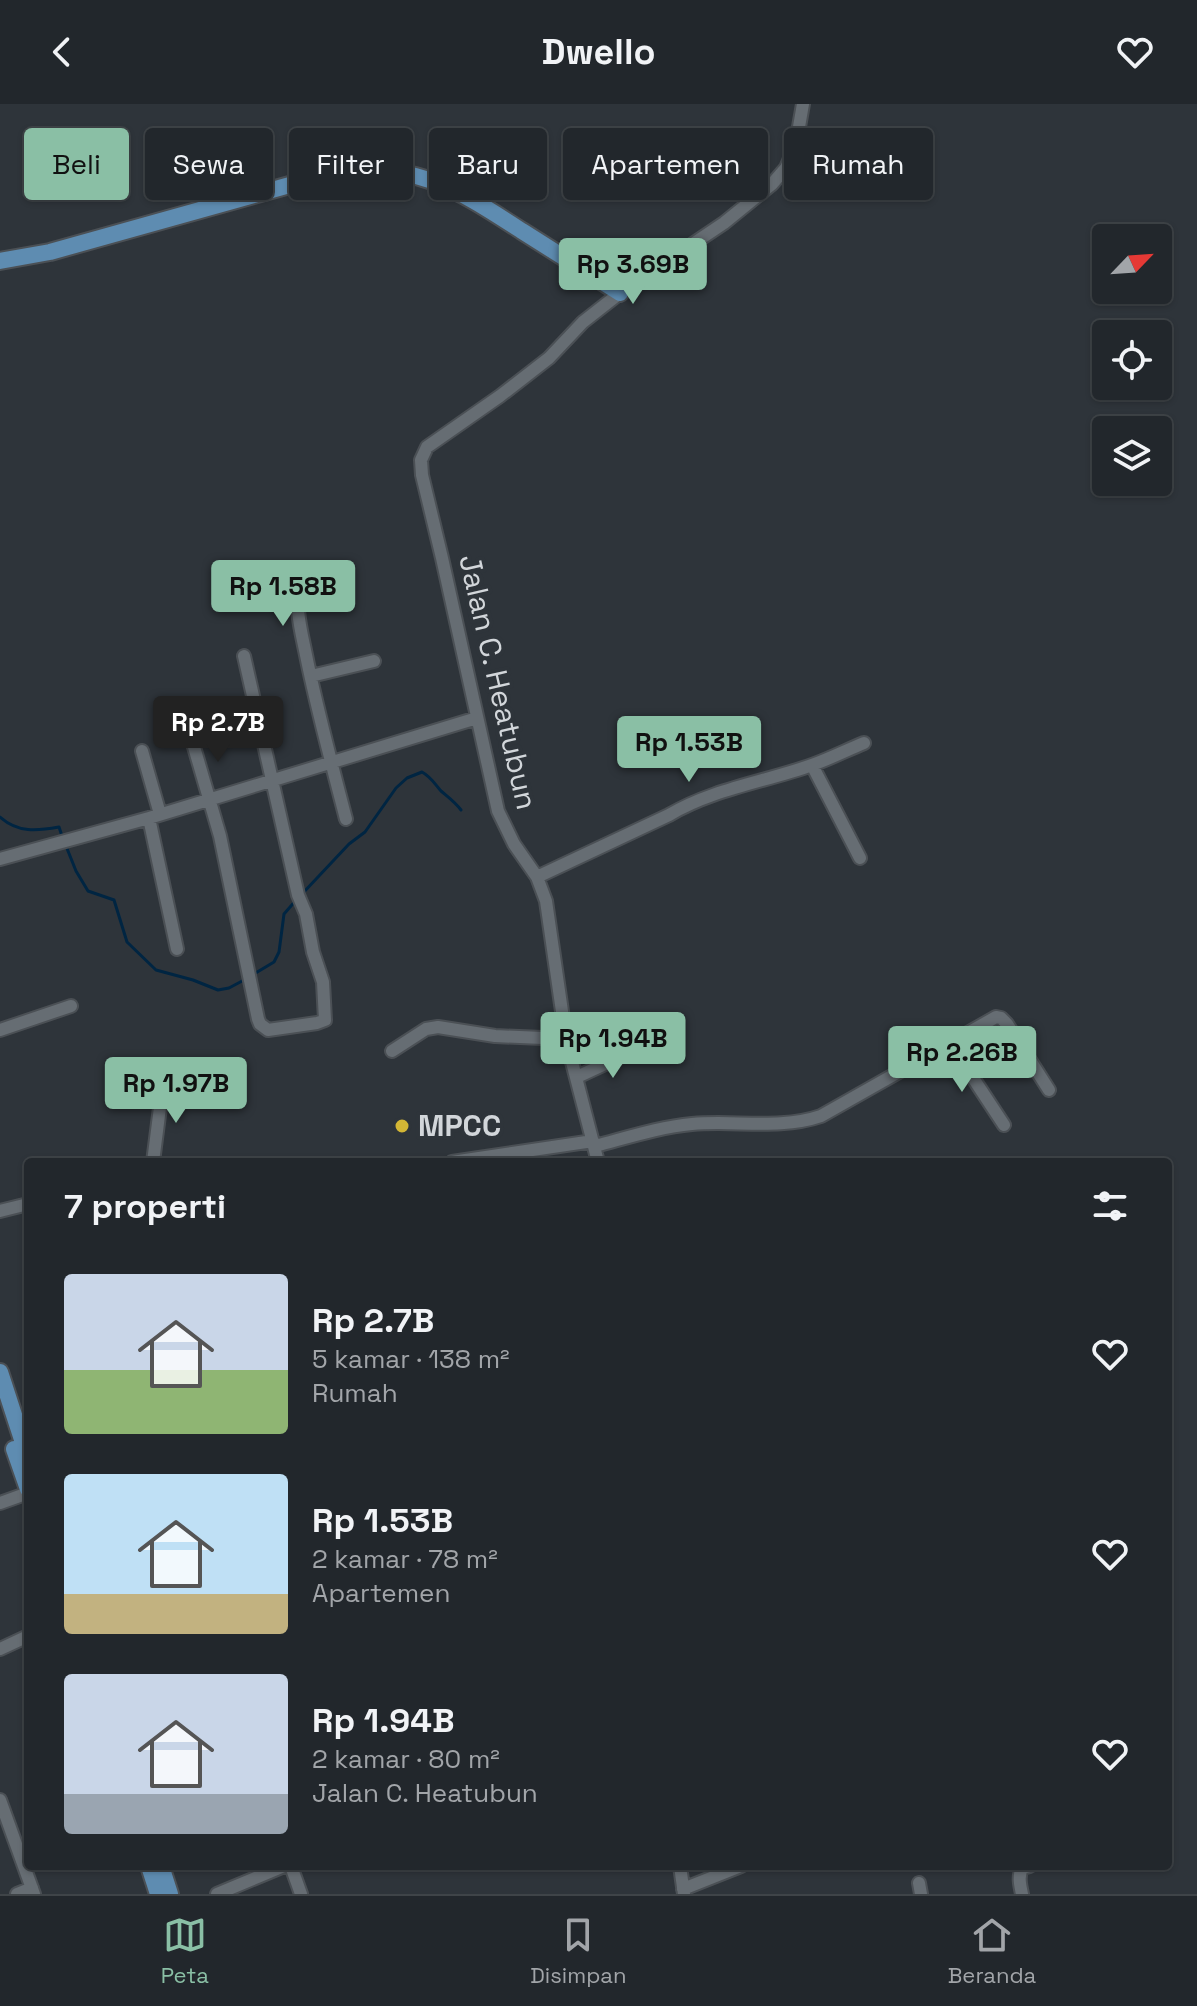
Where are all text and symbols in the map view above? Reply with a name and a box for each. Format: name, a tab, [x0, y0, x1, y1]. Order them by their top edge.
text: Dwello	[541, 29, 656, 75]
icon: back	[40, 30, 84, 74]
icon: heart	[1113, 30, 1157, 74]
chip: Beli	[24, 128, 129, 200]
chip: Sewa	[145, 128, 273, 200]
chip: Filter	[289, 128, 413, 200]
chip: Baru	[429, 128, 547, 200]
chip: Apartemen	[563, 128, 768, 200]
chip: Rumah	[784, 128, 933, 200]
north arrow	[1092, 224, 1172, 304]
map controls	[1092, 224, 1172, 496]
pin: Rp 3.69B	[550, 238, 716, 306]
text: Rp 3.69B	[577, 247, 689, 281]
button: locate	[1092, 320, 1172, 400]
button: layers	[1092, 416, 1172, 496]
street label: Jalan C. Heatubun	[450, 551, 547, 813]
pin: Rp 1.58B	[200, 560, 366, 628]
text: Rp 1.58B	[229, 569, 337, 603]
pin: Rp 2.7B	[144, 696, 292, 764]
text: Rp 2.7B	[171, 705, 265, 739]
pin: Rp 1.53B	[606, 716, 772, 784]
text: Rp 1.53B	[635, 725, 743, 759]
pin: Rp 1.94B	[530, 1012, 696, 1080]
text: Rp 1.94B	[559, 1021, 667, 1055]
pin: Rp 2.26B	[879, 1026, 1045, 1094]
text: Rp 2.26B	[906, 1035, 1018, 1069]
pin: Rp 1.97B	[93, 1057, 259, 1125]
text: Rp 1.97B	[123, 1066, 229, 1100]
place label: MPCC	[418, 1106, 501, 1145]
marker: MPCC	[393, 1117, 411, 1135]
icon: filters	[1088, 1184, 1132, 1228]
text: 7 properti	[64, 1185, 226, 1228]
text: Rp 2.7B	[312, 1299, 434, 1342]
icon: home	[128, 1306, 224, 1402]
icon: heart	[1088, 1332, 1132, 1376]
text: 5 kamar · 138 m²	[312, 1342, 510, 1376]
text: Rumah	[312, 1376, 398, 1410]
text: Rp 1.53B	[312, 1499, 453, 1542]
icon: home	[128, 1506, 224, 1602]
icon: heart	[1088, 1532, 1132, 1576]
text: 2 kamar · 78 m²	[312, 1542, 498, 1576]
text: Apartemen	[312, 1576, 450, 1610]
text: Rp 1.94B	[312, 1699, 454, 1742]
icon: home	[128, 1706, 224, 1802]
icon: heart	[1088, 1732, 1132, 1776]
text: 2 kamar · 80 m²	[312, 1742, 500, 1776]
text: Jalan C. Heatubun	[312, 1776, 538, 1810]
tab: Peta	[161, 1913, 209, 1989]
tab: Disimpan	[530, 1913, 626, 1989]
tab: Beranda	[948, 1913, 1036, 1989]

